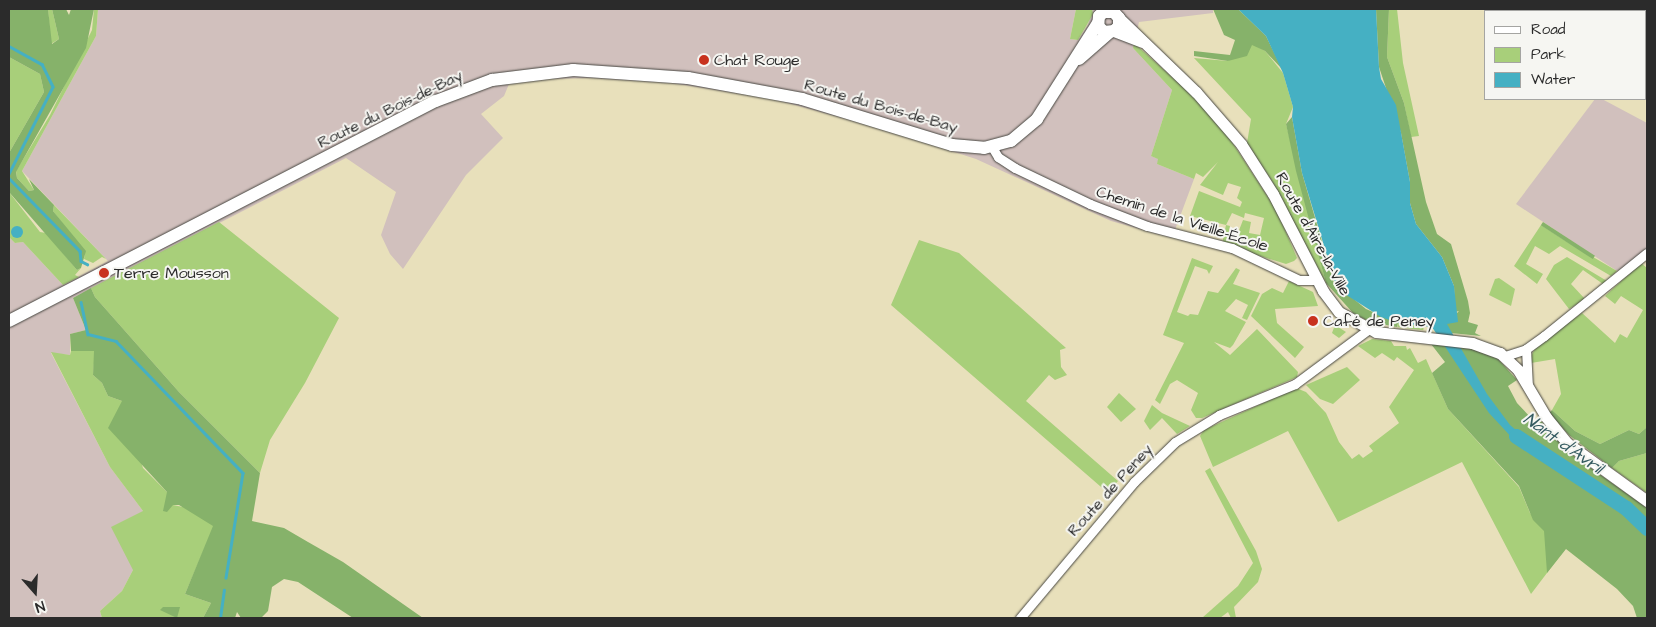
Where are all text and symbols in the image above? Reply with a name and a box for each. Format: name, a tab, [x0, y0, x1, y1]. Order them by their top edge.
legend	[1484, 10, 1646, 100]
text: Road	[1531, 19, 1565, 40]
text: Park	[1531, 44, 1566, 65]
place label: Chat Rouge	[714, 50, 800, 70]
marker: Chat Rouge	[698, 54, 710, 66]
street label: Route du Bois-de-Bay	[314, 66, 466, 152]
text: Water	[1531, 69, 1575, 90]
street label: Route du Bois-de-Bay	[802, 75, 960, 137]
street label: Route d'Aire-la-Ville	[1271, 169, 1355, 299]
street label: Chemin de la Vieille-École	[1094, 182, 1270, 256]
place label: Terre Mousson	[114, 263, 229, 283]
marker: Terre Mousson	[98, 267, 110, 279]
place label: Café de Peney	[1323, 311, 1435, 331]
marker: Café de Peney	[1307, 315, 1319, 327]
water label: Nant d'Avril	[1519, 409, 1607, 479]
street label: Route de Peney	[1064, 440, 1156, 540]
north arrow	[10, 567, 60, 617]
text: N	[32, 595, 47, 617]

